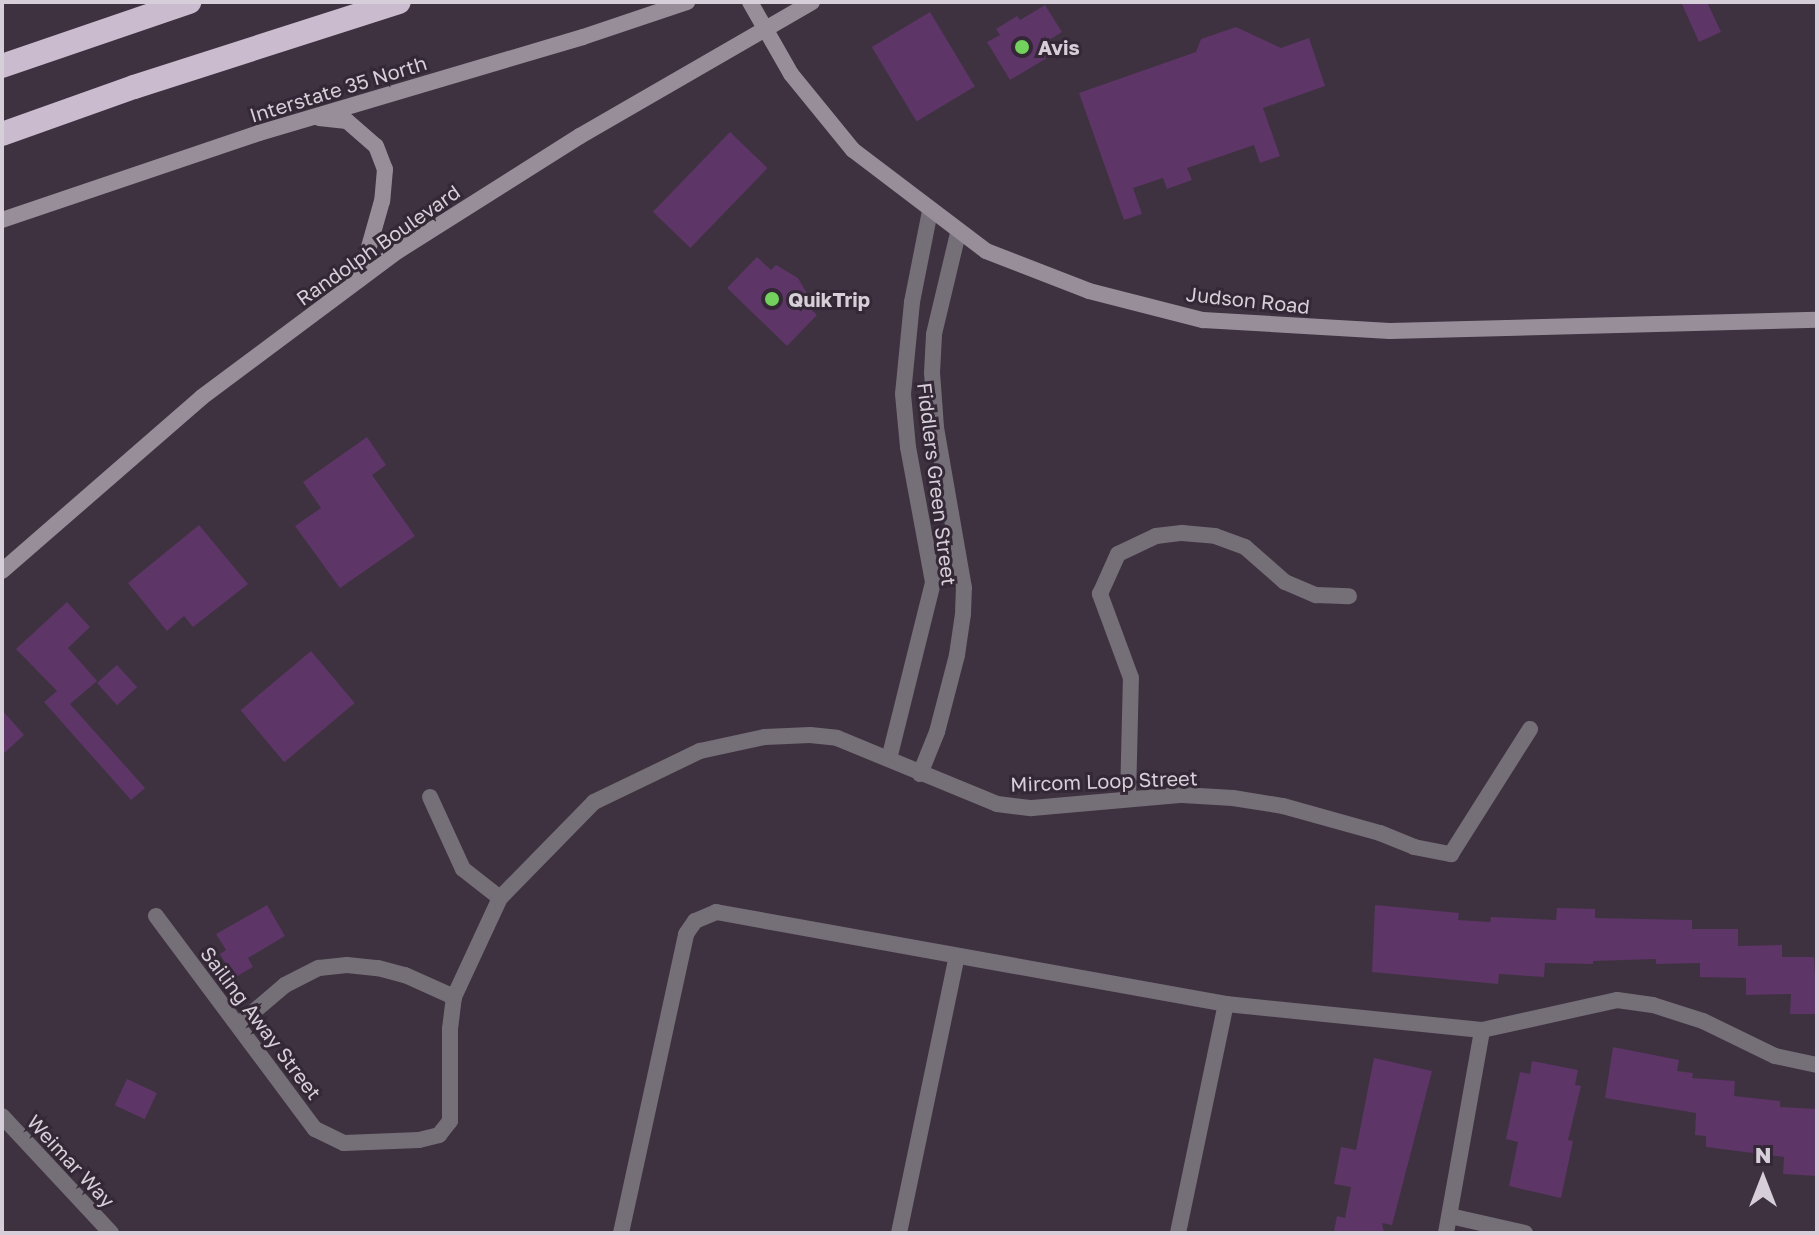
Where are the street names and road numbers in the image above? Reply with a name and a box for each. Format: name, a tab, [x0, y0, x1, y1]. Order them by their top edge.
street label: Interstate 35 North	[246, 51, 430, 127]
street label: Randolph Boulevard	[292, 180, 464, 310]
street label: Judson Road	[1185, 282, 1311, 318]
street label: Fiddlers Green Street	[913, 381, 961, 587]
street label: Mircom Loop Street	[1010, 766, 1198, 796]
street label: Sailing Away Street	[196, 942, 326, 1104]
street label: Weimar Way	[22, 1110, 120, 1212]

